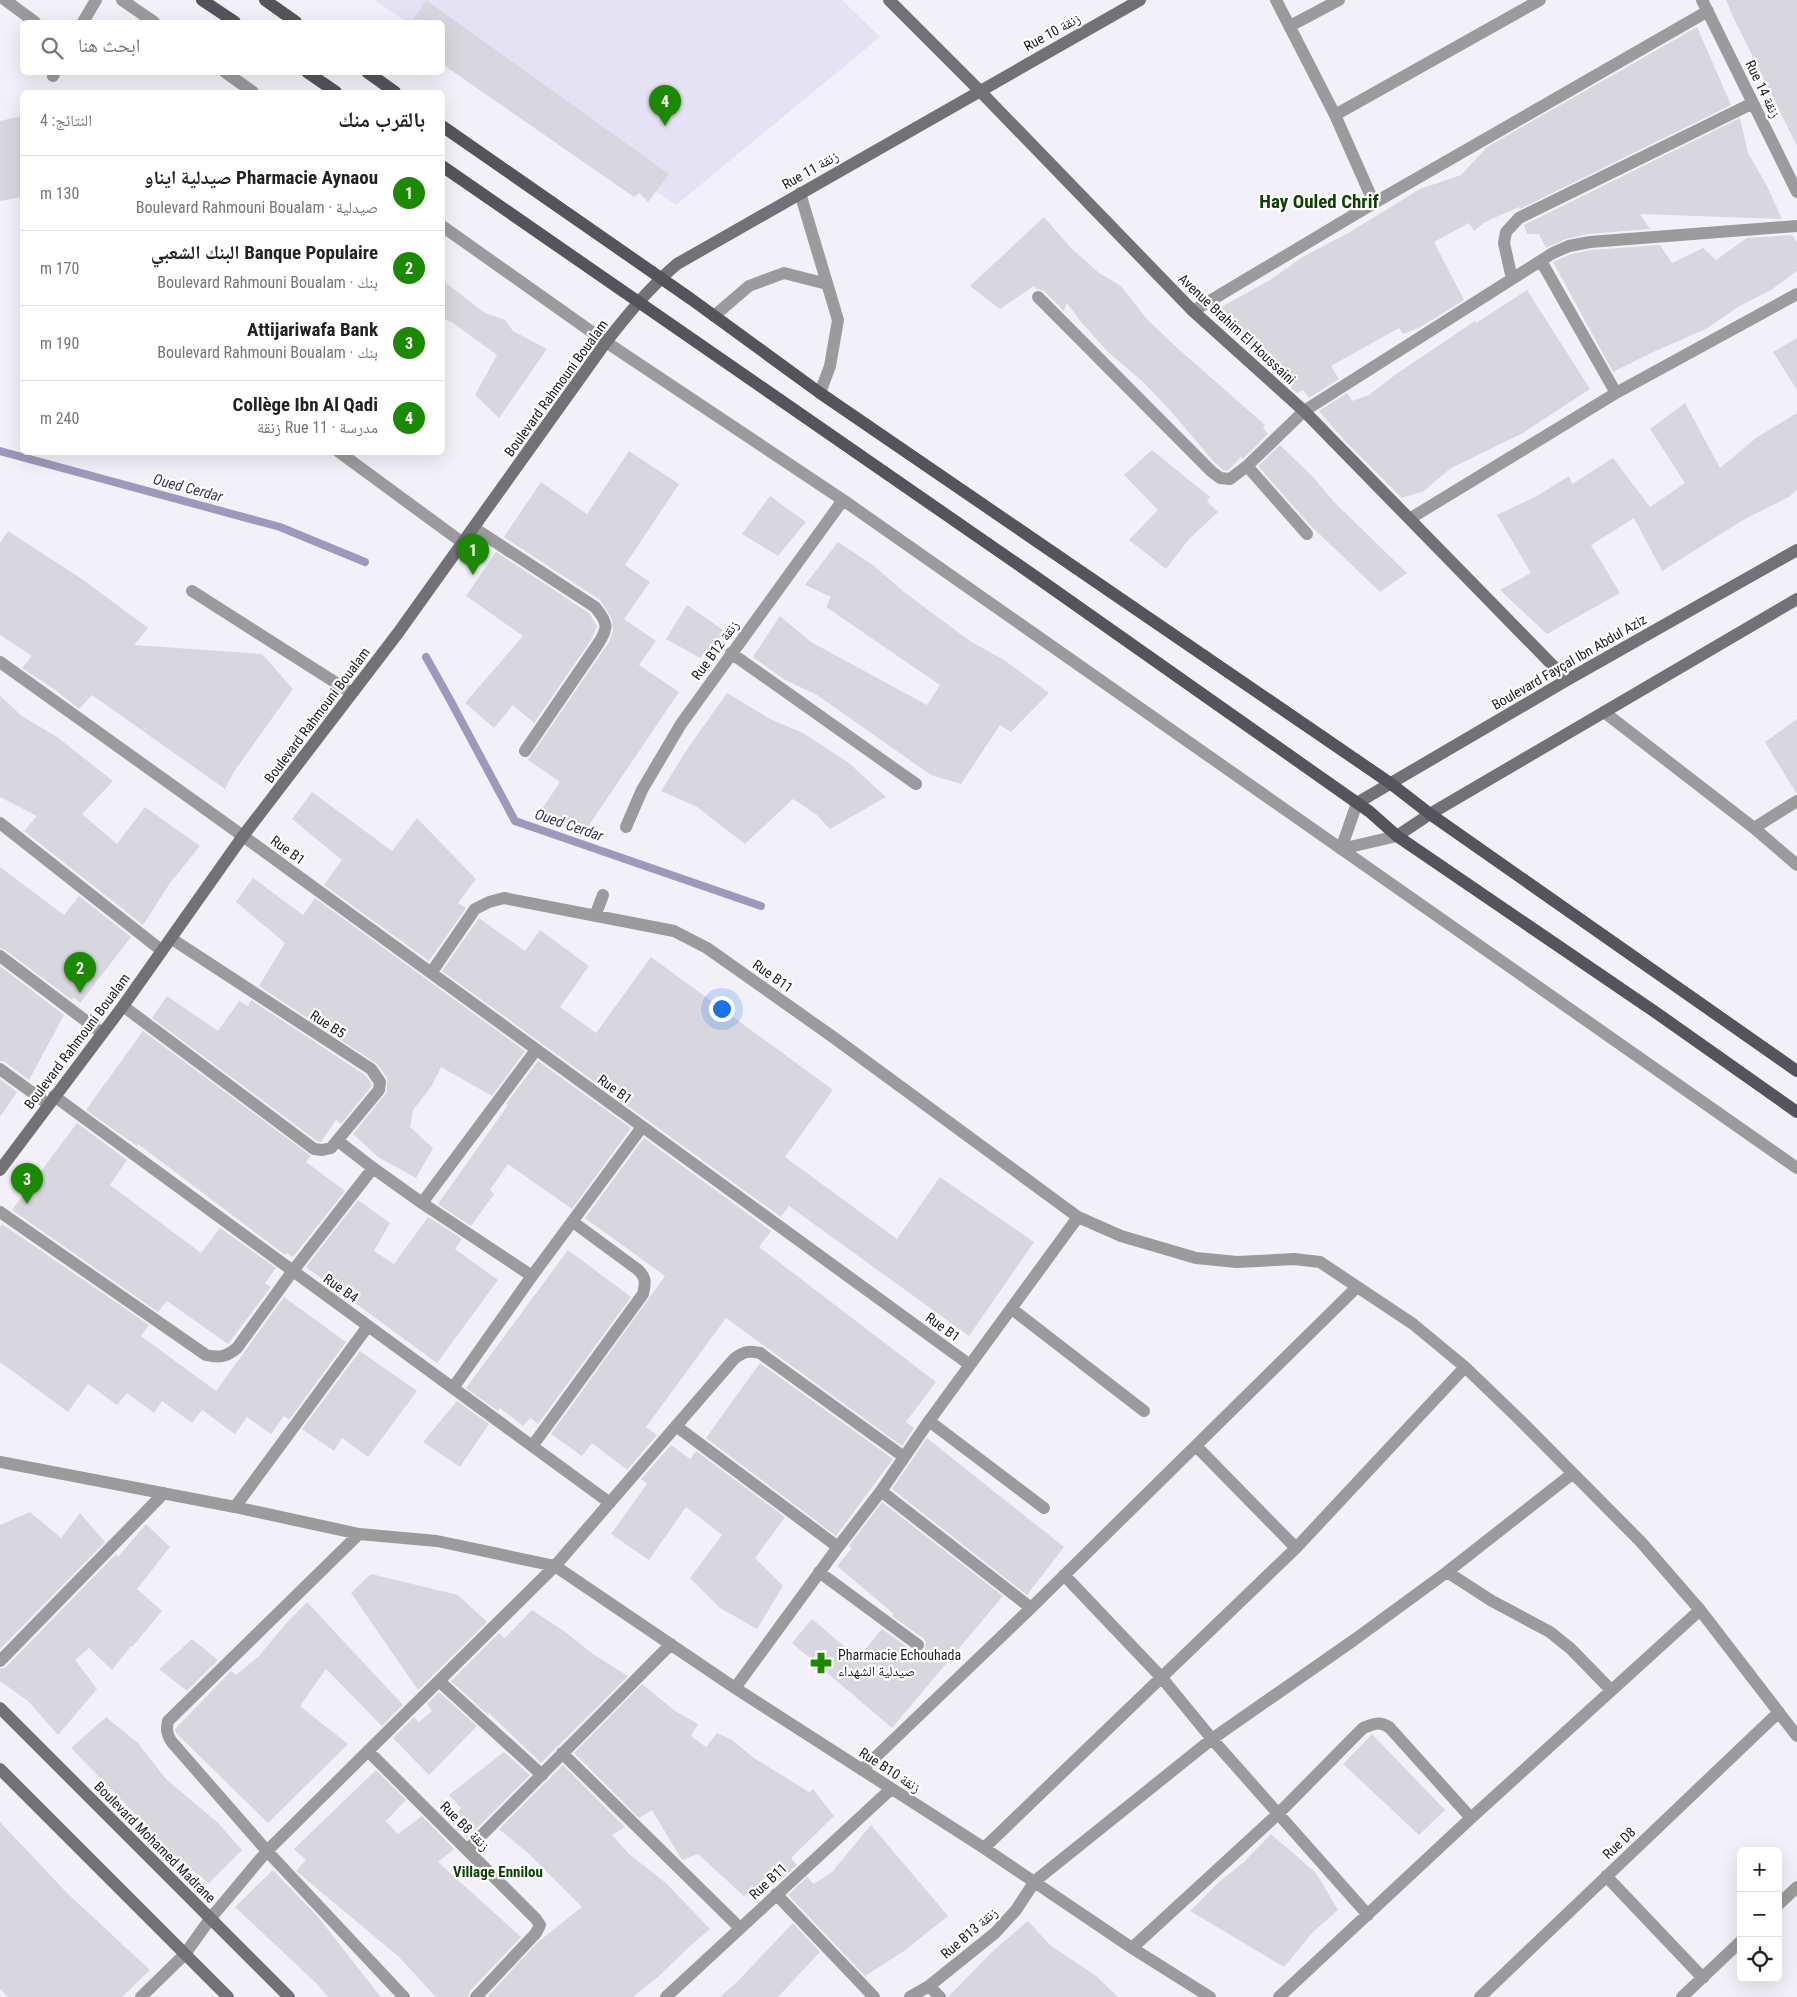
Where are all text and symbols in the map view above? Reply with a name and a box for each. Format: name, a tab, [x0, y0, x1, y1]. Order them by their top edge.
street label: Rue 10 زنقة	[1021, 10, 1083, 55]
search box	[20, 20, 445, 75]
icon: search	[38, 34, 66, 62]
text: ابحث هنا	[78, 34, 140, 57]
street label: Rue 14 زنقة	[1741, 58, 1784, 121]
pin: 4	[649, 85, 681, 126]
text: بالقرب منك	[338, 108, 425, 132]
text: النتائج: 4	[40, 111, 92, 130]
street label: Rue 11 زنقة	[779, 148, 841, 193]
text: Pharmacie Aynaou صيدلية ايناو	[144, 166, 378, 189]
text: 130 m	[40, 184, 79, 203]
text: 1	[405, 184, 413, 203]
district label: Hay Ouled Chrif	[1259, 190, 1379, 213]
text: صيدلية · Boulevard Rahmouni Boualam	[136, 198, 378, 217]
text: Banque Populaire البنك الشعبي	[151, 241, 378, 264]
text: 170 m	[40, 259, 79, 278]
text: 2	[405, 259, 413, 278]
street label: Avenue Brahim El Houssaini	[1175, 271, 1299, 387]
text: بنك · Boulevard Rahmouni Boualam	[157, 273, 378, 292]
street label: Boulevard Rahmouni Boualam	[501, 317, 611, 459]
text: Attijariwafa Bank	[247, 318, 378, 341]
text: 190 m	[40, 334, 79, 353]
text: 3	[405, 334, 413, 353]
text: بنك · Boulevard Rahmouni Boualam	[157, 343, 378, 362]
text: Collège Ibn Al Qadi	[233, 393, 378, 416]
text: 240 m	[40, 409, 79, 428]
text: 4	[405, 409, 413, 428]
text: مدرسة · Rue 11 زنقة	[257, 418, 378, 437]
water label: Oued Cerdar	[151, 470, 225, 506]
pin: 1	[457, 534, 489, 575]
street label: Boulevard Fayçal Ibn Abdul Aziz	[1489, 611, 1649, 713]
street label: Rue B12 زنقة	[688, 617, 743, 683]
street label: Boulevard Rahmouni Boualam	[261, 644, 373, 786]
water label: Oued Cerdar	[532, 805, 606, 845]
street label: Rue B1	[268, 832, 308, 868]
pin: 2	[64, 952, 96, 993]
street label: Rue B11	[750, 956, 796, 996]
street label: Boulevard Rahmouni Boualam	[21, 970, 133, 1112]
your location	[709, 996, 735, 1022]
street label: Rue B5	[307, 1007, 349, 1041]
street label: Rue B1	[595, 1071, 635, 1107]
pin: 3	[11, 1163, 43, 1204]
street label: Rue B4	[321, 1270, 361, 1306]
street label: Rue B1	[923, 1309, 963, 1345]
place label: Pharmacie Echouhada صيدلية الشهداء	[838, 1647, 961, 1679]
pharmacy icon: Pharmacie Echouhada صيدلية الشهداء	[808, 1650, 834, 1676]
street label: Rue B10 زنقة	[856, 1744, 924, 1797]
street label: Boulevard Mohamed Madrane	[91, 1778, 219, 1906]
street label: Rue B8 زنقة	[436, 1798, 493, 1855]
street label: Rue D8	[1599, 1824, 1639, 1862]
map controls	[1737, 1847, 1782, 1982]
button: +	[1737, 1847, 1782, 1892]
street label: Rue B11	[746, 1860, 790, 1902]
district label: Village Ennilou	[453, 1863, 543, 1881]
button: −	[1737, 1892, 1782, 1937]
street label: Rue B13 زنقة	[937, 1904, 1001, 1963]
button: locate	[1737, 1937, 1782, 1982]

